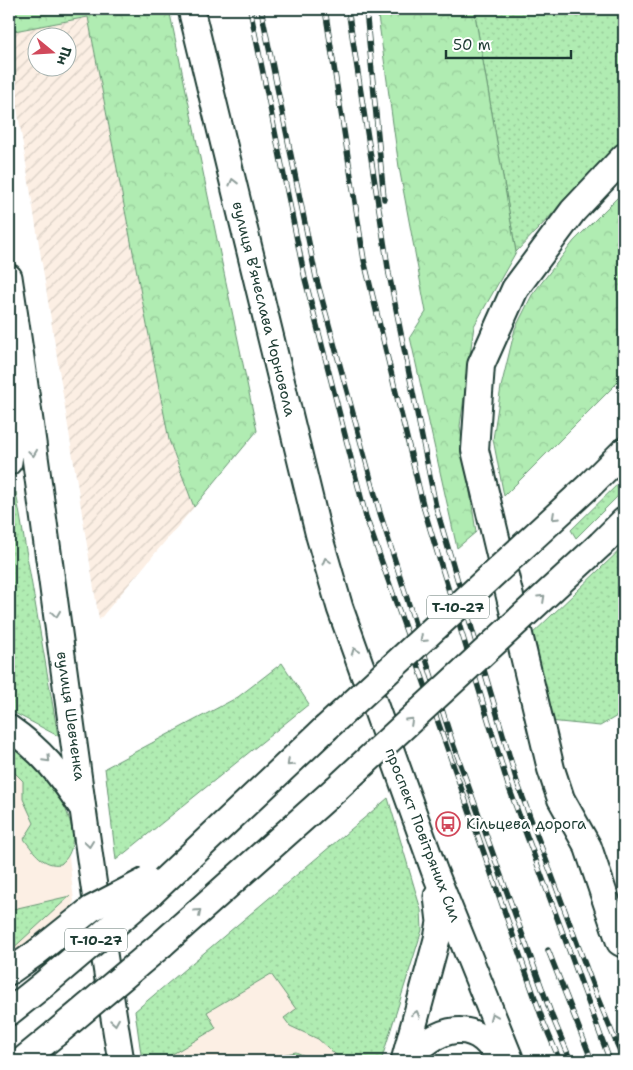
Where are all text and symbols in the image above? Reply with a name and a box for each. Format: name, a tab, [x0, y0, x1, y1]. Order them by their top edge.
north arrow	[28, 28, 78, 78]
scale bar	[446, 28, 570, 60]
text: 50 m	[453, 35, 491, 55]
text: Пн	[53, 44, 76, 68]
one-way arrow	[228, 178, 239, 187]
street label: вулиця Вʼячеслава Чорновола	[228, 199, 301, 419]
one-way arrow	[28, 449, 38, 458]
one-way arrow	[552, 511, 561, 520]
one-way arrow	[322, 557, 332, 565]
one-way arrow	[537, 595, 546, 604]
road number: Т-10-27	[427, 596, 489, 618]
one-way arrow	[51, 610, 61, 618]
one-way arrow	[419, 633, 428, 642]
one-way arrow	[351, 648, 361, 656]
street label: вулиця Шевченка	[52, 650, 90, 782]
one-way arrow	[405, 718, 414, 727]
street label: проспект Повітряних Сил	[381, 745, 466, 926]
one-way arrow	[41, 753, 50, 762]
one-way arrow	[287, 757, 296, 766]
bus stop icon: Кільцева дорога	[435, 811, 461, 837]
place label: Кільцева дорога	[466, 814, 587, 834]
one-way arrow	[83, 841, 94, 849]
one-way arrow	[193, 909, 202, 918]
road number: Т-10-27	[65, 928, 127, 952]
one-way arrow	[411, 1010, 421, 1019]
one-way arrow	[489, 1012, 500, 1021]
one-way arrow	[109, 1018, 119, 1027]

